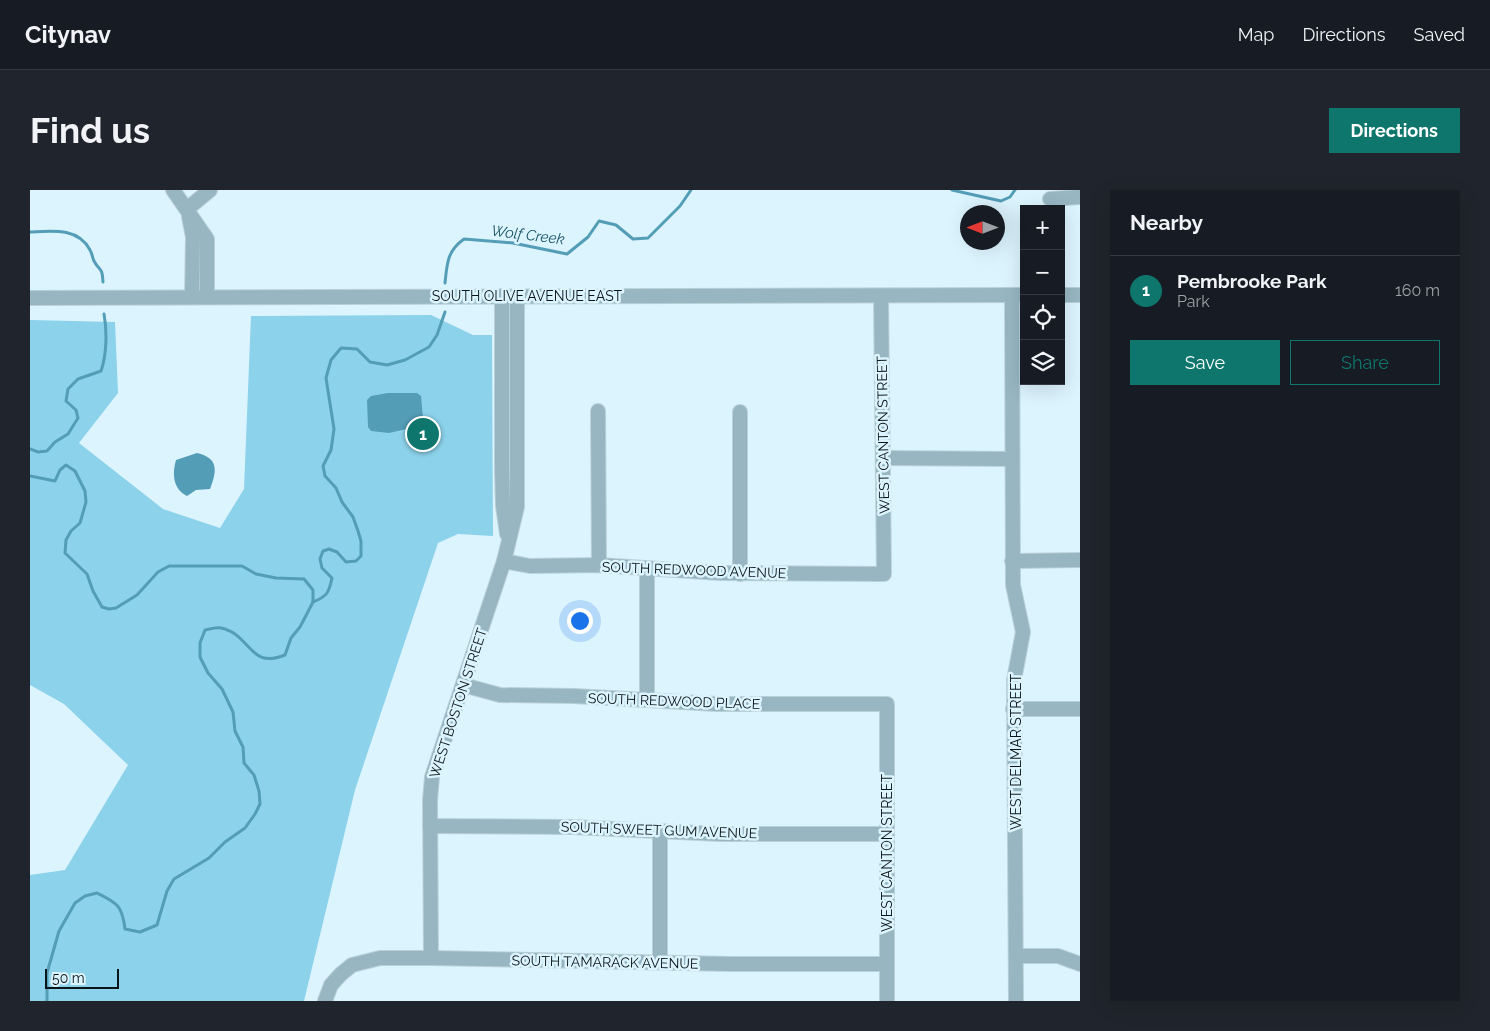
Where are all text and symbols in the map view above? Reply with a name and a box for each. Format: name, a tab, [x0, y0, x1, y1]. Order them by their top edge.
text: Citynav	[25, 20, 111, 49]
text: Map	[1238, 24, 1274, 45]
text: Directions	[1302, 24, 1386, 45]
text: Saved	[1414, 24, 1465, 45]
button: Directions	[1329, 108, 1460, 153]
text: Find us	[30, 110, 150, 151]
north arrow	[960, 205, 1005, 250]
map controls	[1020, 205, 1065, 385]
button: +	[1020, 205, 1065, 250]
text: Nearby	[1130, 210, 1203, 235]
water label: Wolf Creek	[490, 222, 566, 248]
button: −	[1020, 250, 1065, 295]
text: Pembrooke Park	[1177, 270, 1327, 292]
text: 1	[1142, 281, 1150, 300]
text: 160 m	[1395, 281, 1440, 300]
street label: SOUTH OLIVE AVENUE EAST	[432, 288, 623, 304]
text: Park	[1177, 292, 1210, 311]
button: locate	[1020, 295, 1065, 340]
button: layers	[1020, 340, 1065, 385]
button: Save	[1130, 340, 1280, 385]
button: Share	[1290, 340, 1440, 385]
street label: WEST CANTON STREET	[874, 355, 892, 514]
pin: 1	[407, 415, 439, 453]
street label: SOUTH REDWOOD AVENUE	[602, 559, 786, 581]
your location	[567, 608, 593, 634]
street label: WEST BOSTON STREET	[426, 626, 490, 780]
street label: WEST DELMAR STREET	[1008, 673, 1024, 830]
street label: SOUTH REDWOOD PLACE	[588, 690, 760, 712]
street label: WEST CANTON STREET	[879, 774, 895, 932]
street label: SOUTH SWEET GUM AVENUE	[561, 819, 757, 841]
street label: SOUTH TAMARACK AVENUE	[511, 952, 699, 972]
scale bar	[45, 966, 119, 989]
text: 50 m	[52, 970, 85, 986]

